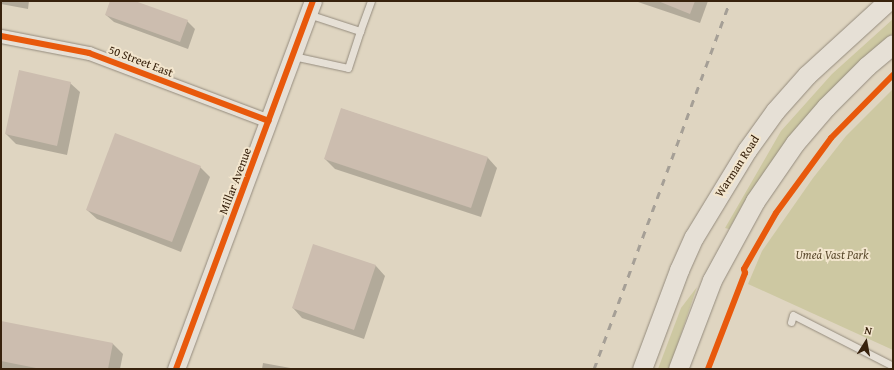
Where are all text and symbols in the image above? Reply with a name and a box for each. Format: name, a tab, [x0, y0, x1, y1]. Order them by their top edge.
street label: 50 Street East	[107, 42, 175, 80]
street label: Warman Road	[712, 133, 762, 199]
street label: Millar Avenue	[216, 146, 254, 216]
park label: Umeå Vast Park	[796, 248, 868, 262]
north arrow	[846, 322, 886, 362]
text: N	[863, 322, 873, 339]

